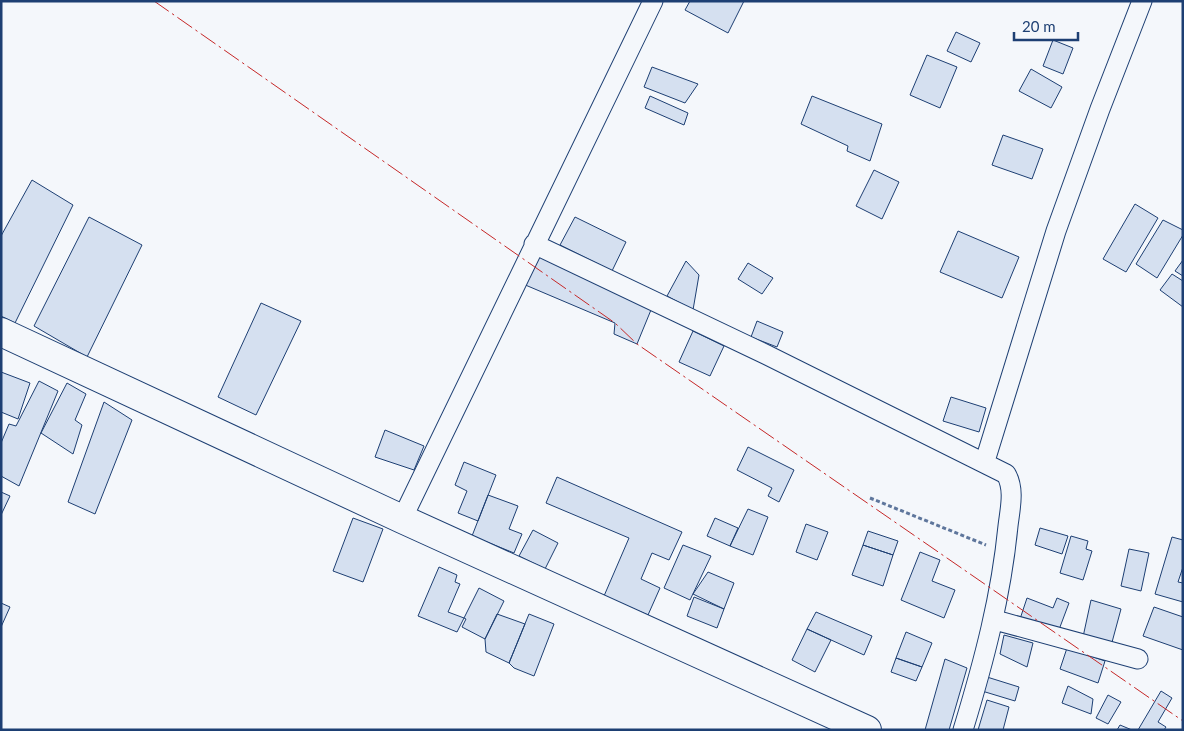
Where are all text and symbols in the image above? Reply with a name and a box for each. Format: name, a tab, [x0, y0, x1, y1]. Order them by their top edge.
scale bar	[1014, 10, 1078, 42]
text: 20 m	[1022, 17, 1056, 35]

